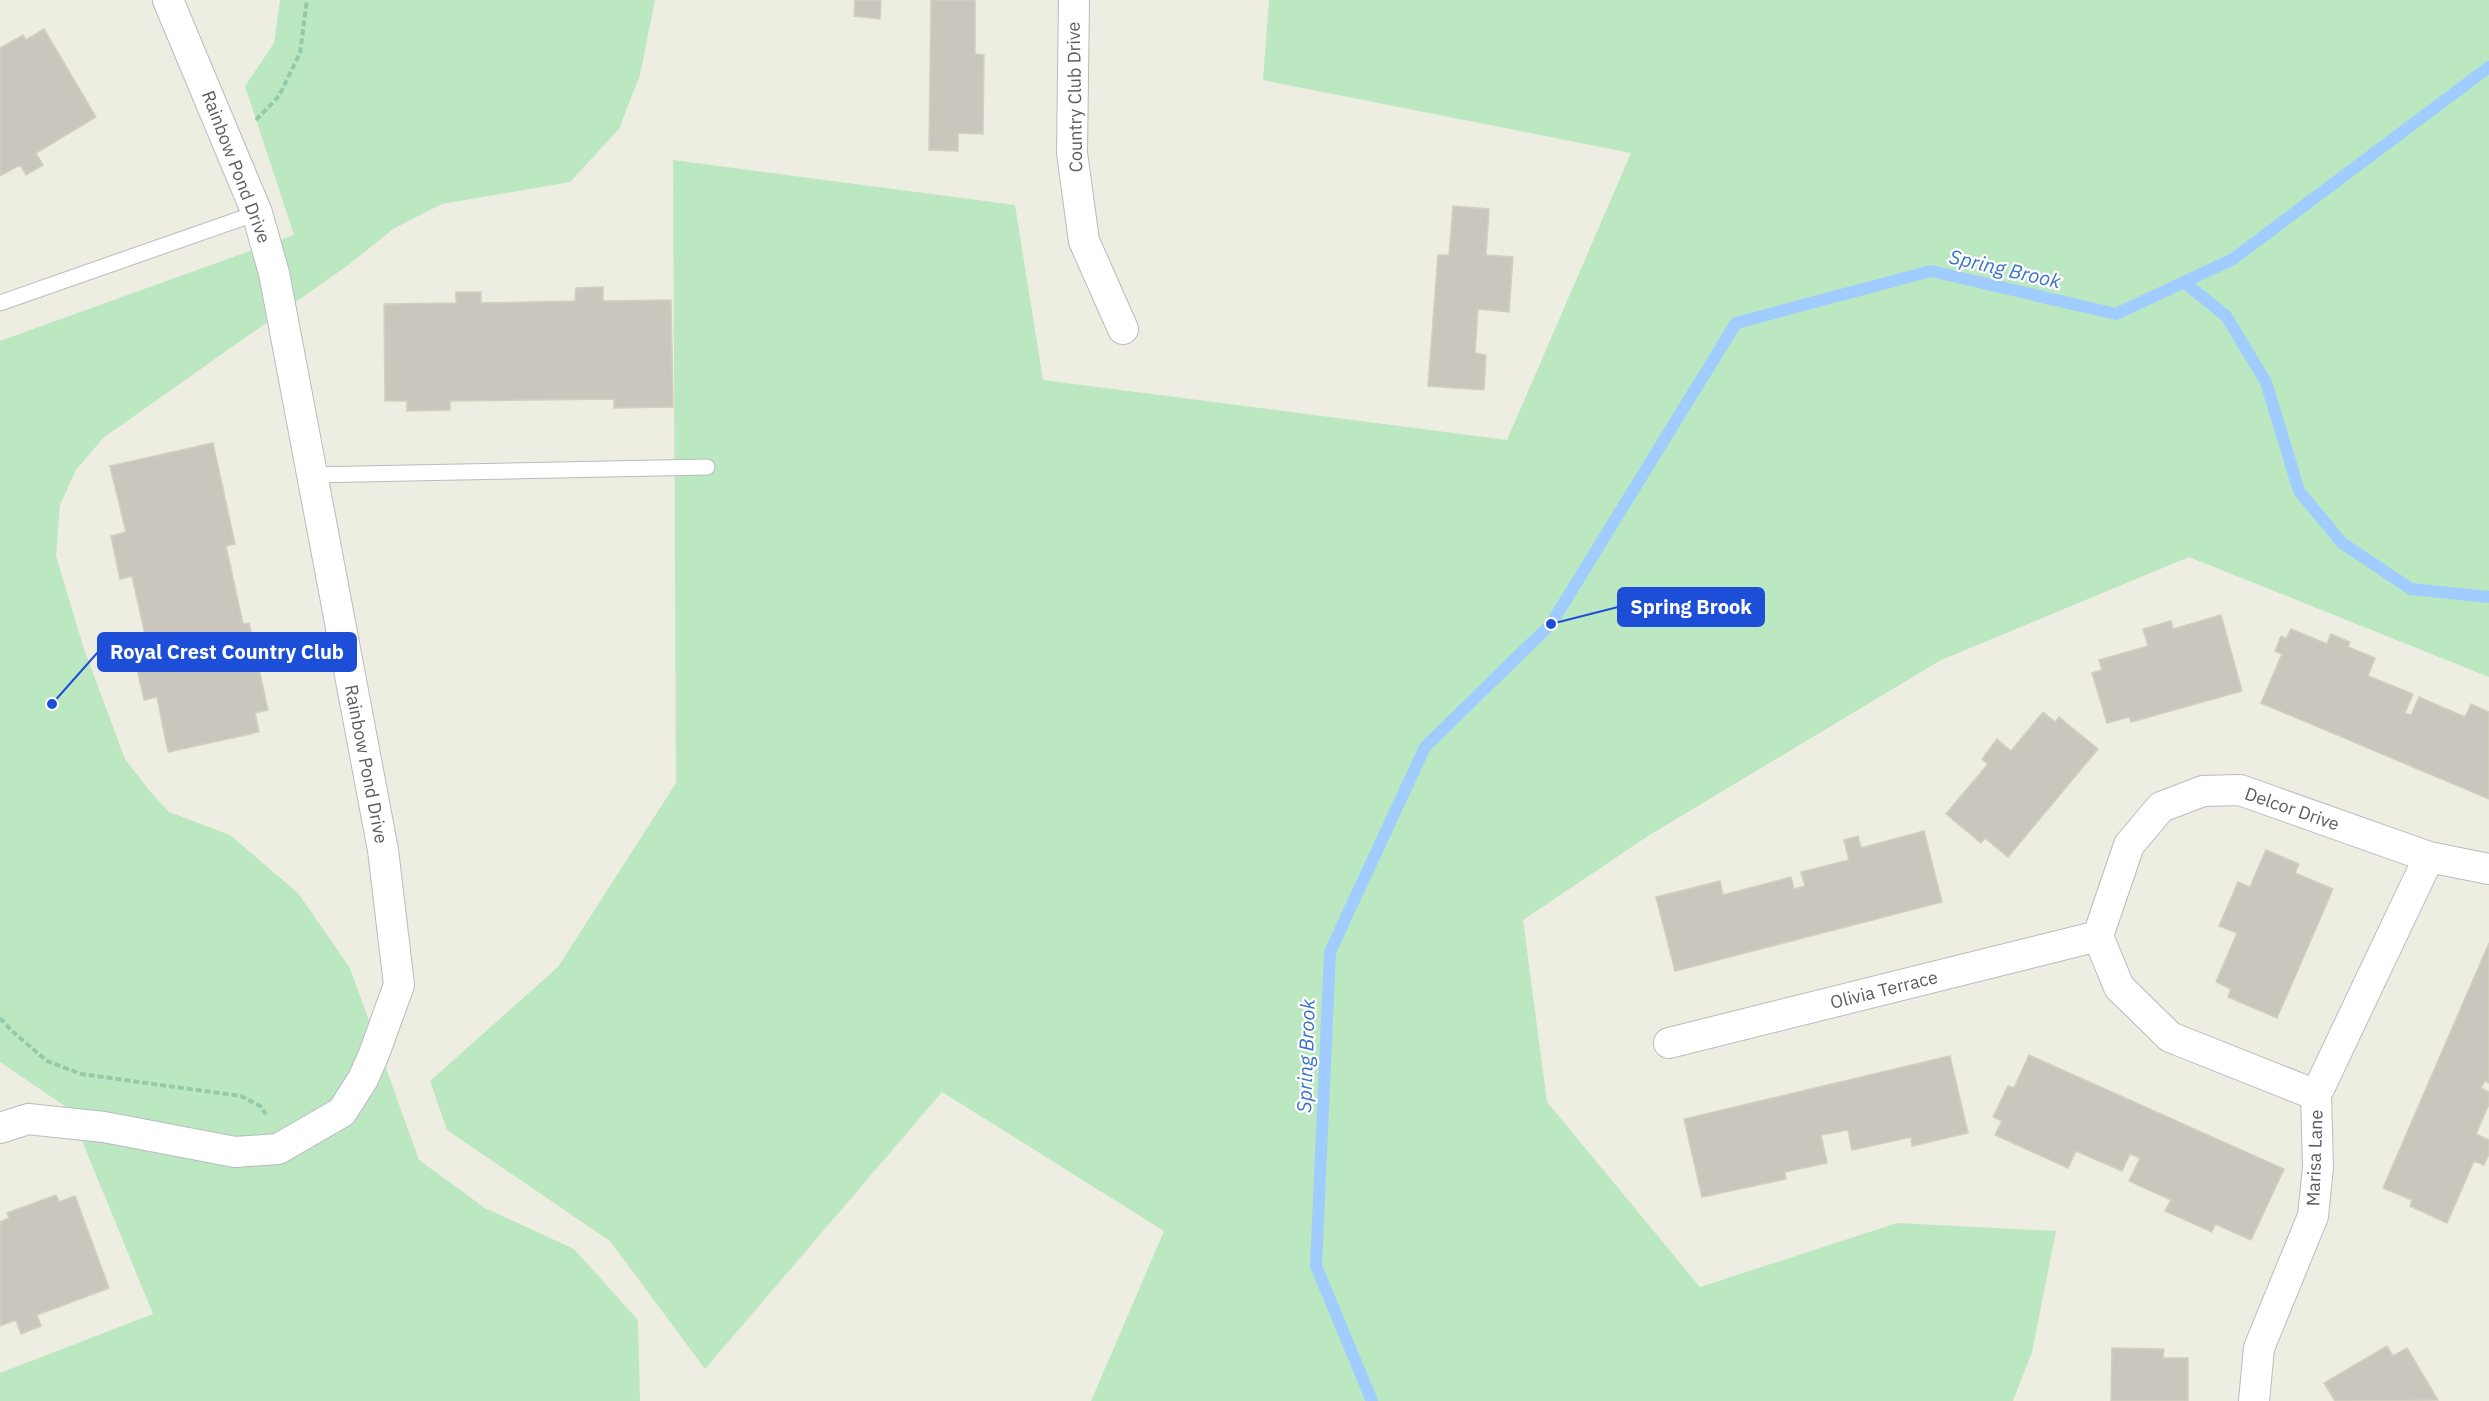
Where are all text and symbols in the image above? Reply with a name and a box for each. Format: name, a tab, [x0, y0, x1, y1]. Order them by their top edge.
street label: Country Club Drive	[1062, 21, 1087, 173]
street label: Rainbow Pond Drive	[197, 87, 276, 246]
water label: Spring Brook	[1947, 243, 2064, 295]
callout: Spring Brook	[1618, 588, 1764, 626]
text: Spring Brook	[1630, 593, 1752, 620]
callout: Royal Crest Country Club	[98, 633, 356, 671]
text: Royal Crest Country Club	[110, 638, 344, 665]
street label: Rainbow Pond Drive	[340, 682, 393, 845]
street label: Delcor Drive	[2242, 782, 2343, 835]
street label: Olivia Terrace	[1828, 965, 1940, 1014]
water label: Spring Brook	[1290, 998, 1321, 1113]
street label: Marisa Lane	[2301, 1109, 2328, 1207]

